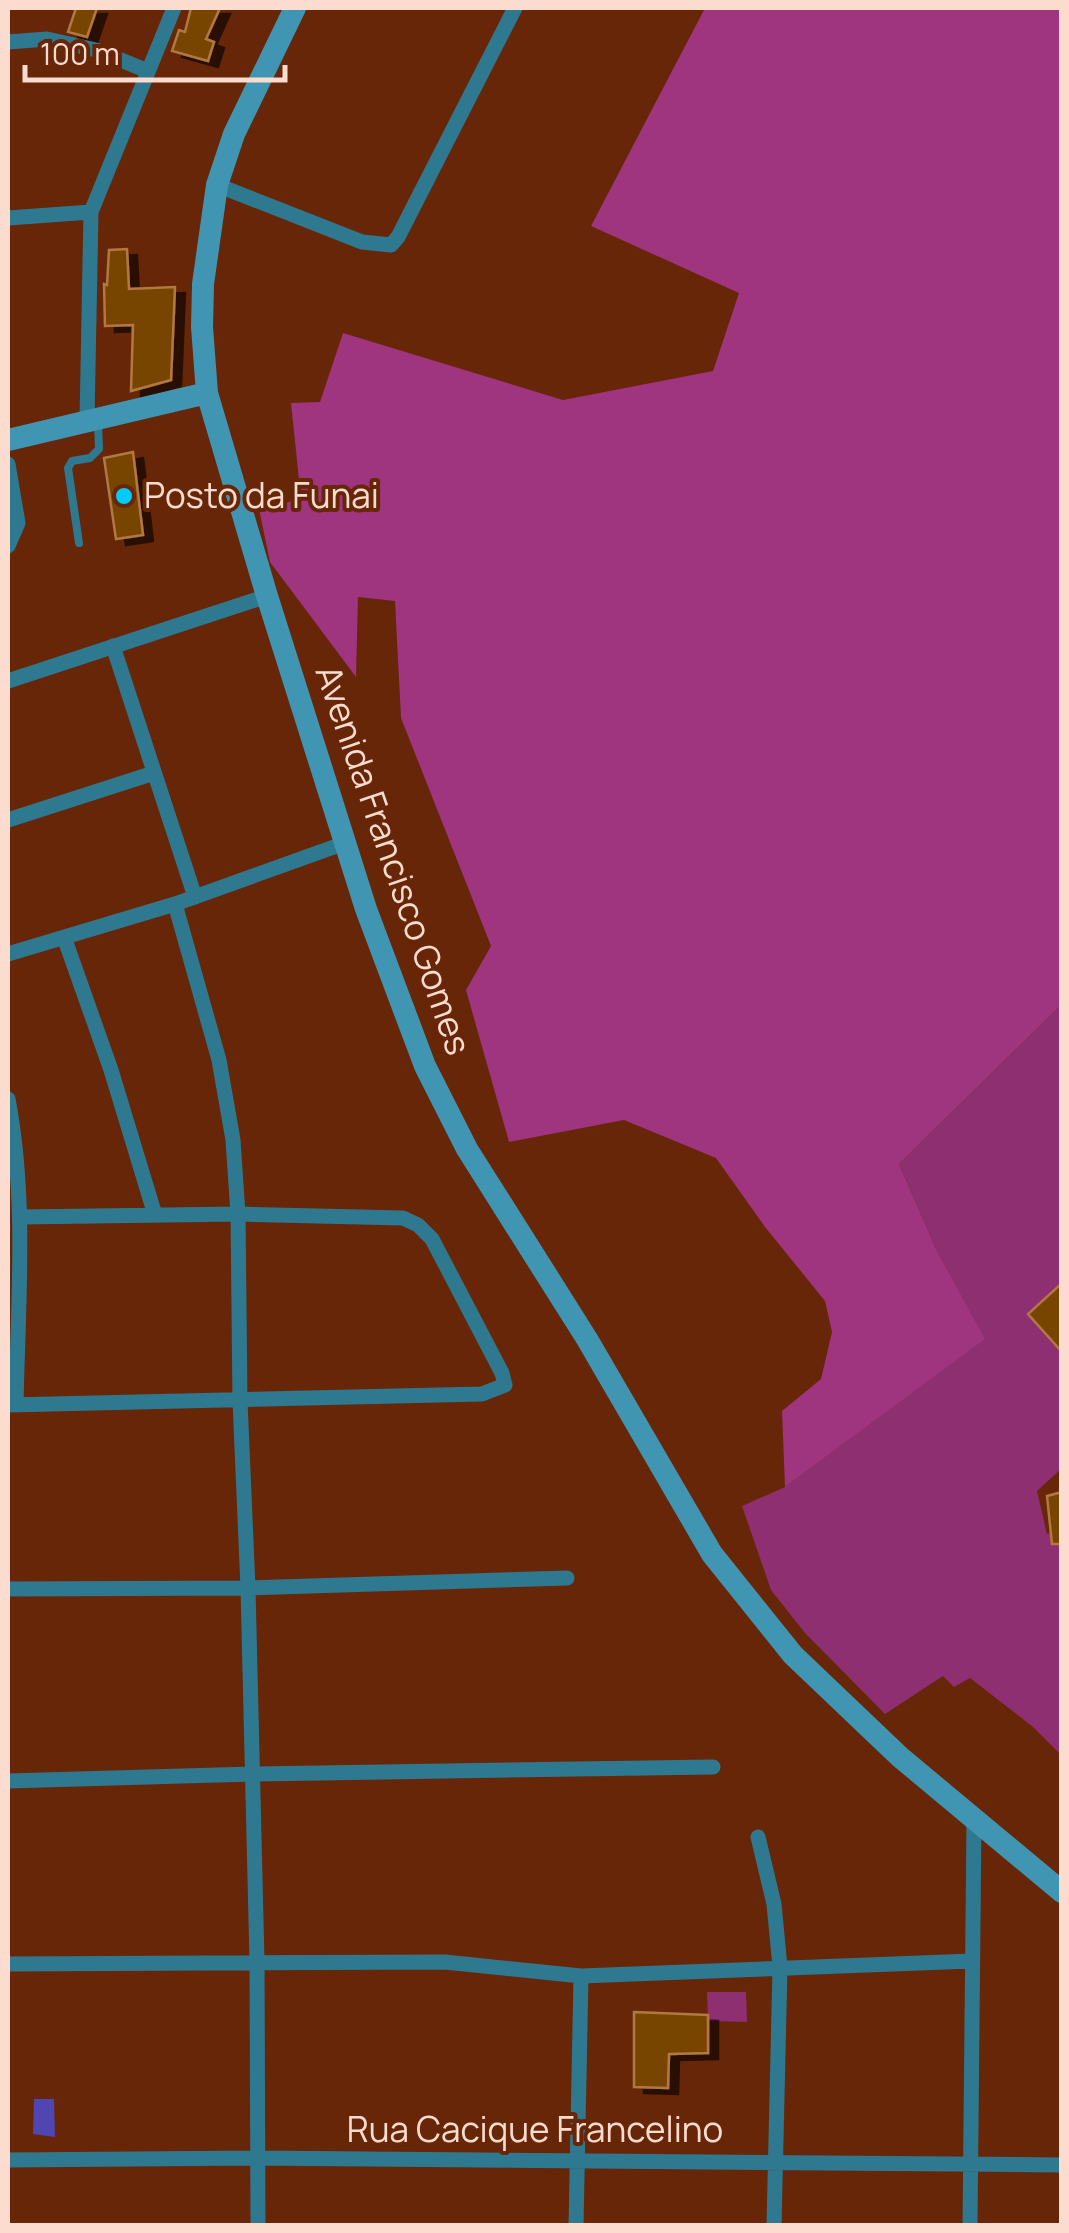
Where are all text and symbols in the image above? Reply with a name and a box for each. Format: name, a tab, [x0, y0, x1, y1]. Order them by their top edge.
scale bar	[25, 20, 285, 82]
text: 100 m	[40, 33, 120, 74]
place label: Posto da Funai	[144, 471, 379, 519]
marker: Posto da Funai	[113, 485, 135, 507]
street label: Avenida Francisco Gomes	[305, 658, 483, 1061]
street label: Rua Cacique Francelino	[347, 2105, 723, 2153]

